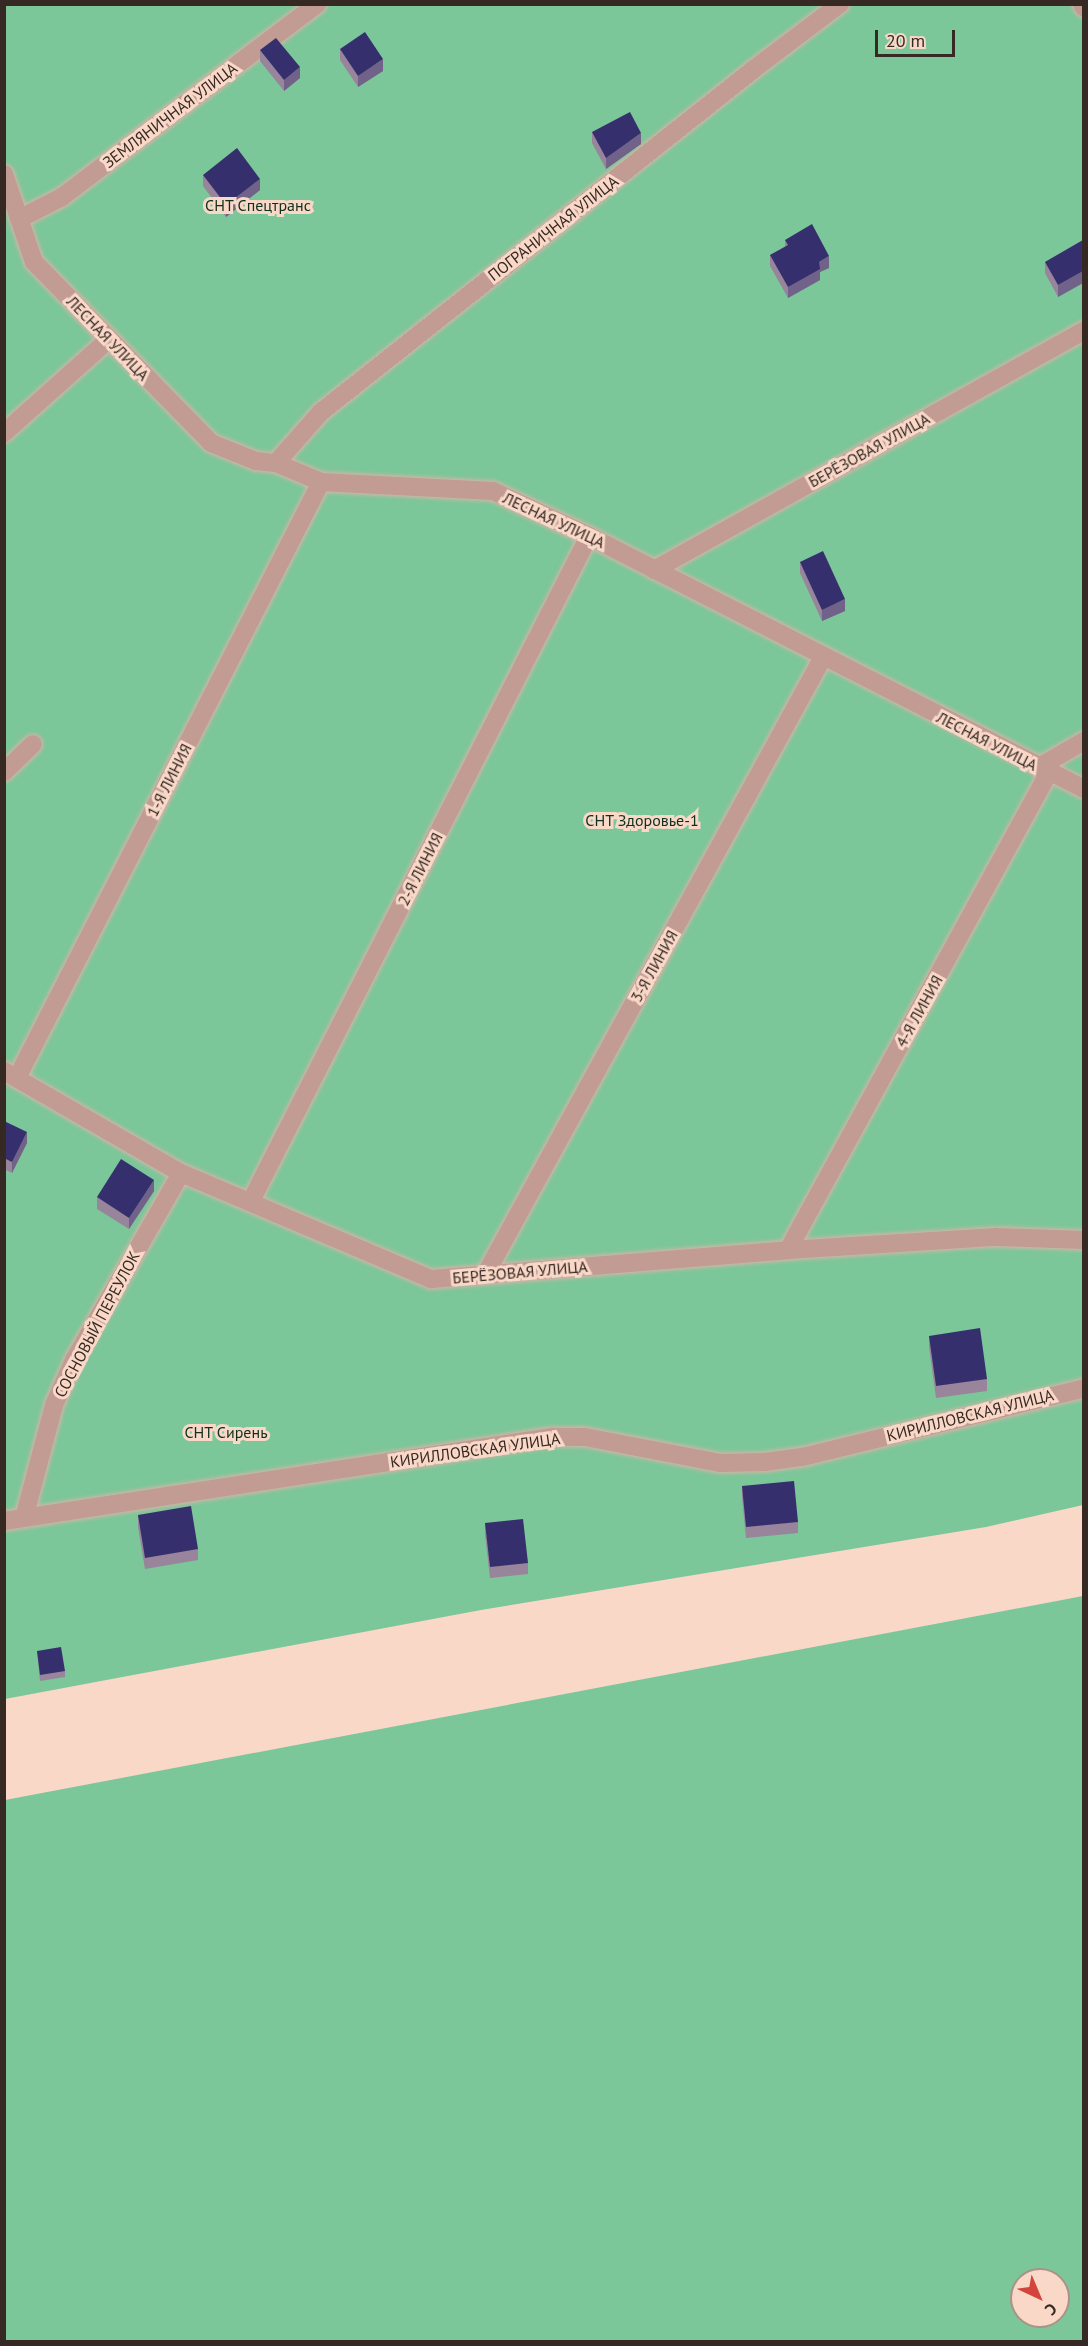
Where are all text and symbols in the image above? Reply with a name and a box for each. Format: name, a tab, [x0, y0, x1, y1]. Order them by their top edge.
scale bar	[878, 18, 958, 56]
text: 20 m	[886, 29, 925, 52]
street label: ЗЕМЛЯНИЧНАЯ УЛИЦА	[99, 58, 241, 172]
street label: ПОГРАНИЧНАЯ УЛИЦА	[484, 171, 622, 285]
park label: СНТ Спецтранс	[205, 195, 311, 215]
street label: ЛЕСНАЯ УЛИЦА	[63, 291, 153, 385]
street label: БЕРЁЗОВАЯ УЛИЦА	[805, 409, 933, 491]
street label: ЛЕСНАЯ УЛИЦА	[500, 488, 608, 552]
street label: ЛЕСНАЯ УЛИЦА	[933, 707, 1041, 775]
street label: 1-Я ЛИНИЯ	[142, 740, 196, 820]
park label: СНТ Здоровье-1	[585, 810, 699, 830]
street label: 2-Я ЛИНИЯ	[393, 829, 447, 909]
street label: 3-Я ЛИНИЯ	[626, 927, 682, 1005]
street label: 4-Я ЛИНИЯ	[891, 972, 947, 1050]
street label: СОСНОВЫЙ ПЕРЕУЛОК	[50, 1248, 144, 1400]
street label: БЕРЁЗОВАЯ УЛИЦА	[451, 1257, 589, 1287]
street label: КИРИЛЛОВСКАЯ УЛИЦА	[884, 1385, 1056, 1445]
park label: СНТ Сирень	[184, 1422, 268, 1442]
street label: КИРИЛЛОВСКАЯ УЛИЦА	[389, 1429, 561, 1471]
north arrow	[1010, 2268, 1070, 2328]
text: С	[1041, 2299, 1061, 2320]

